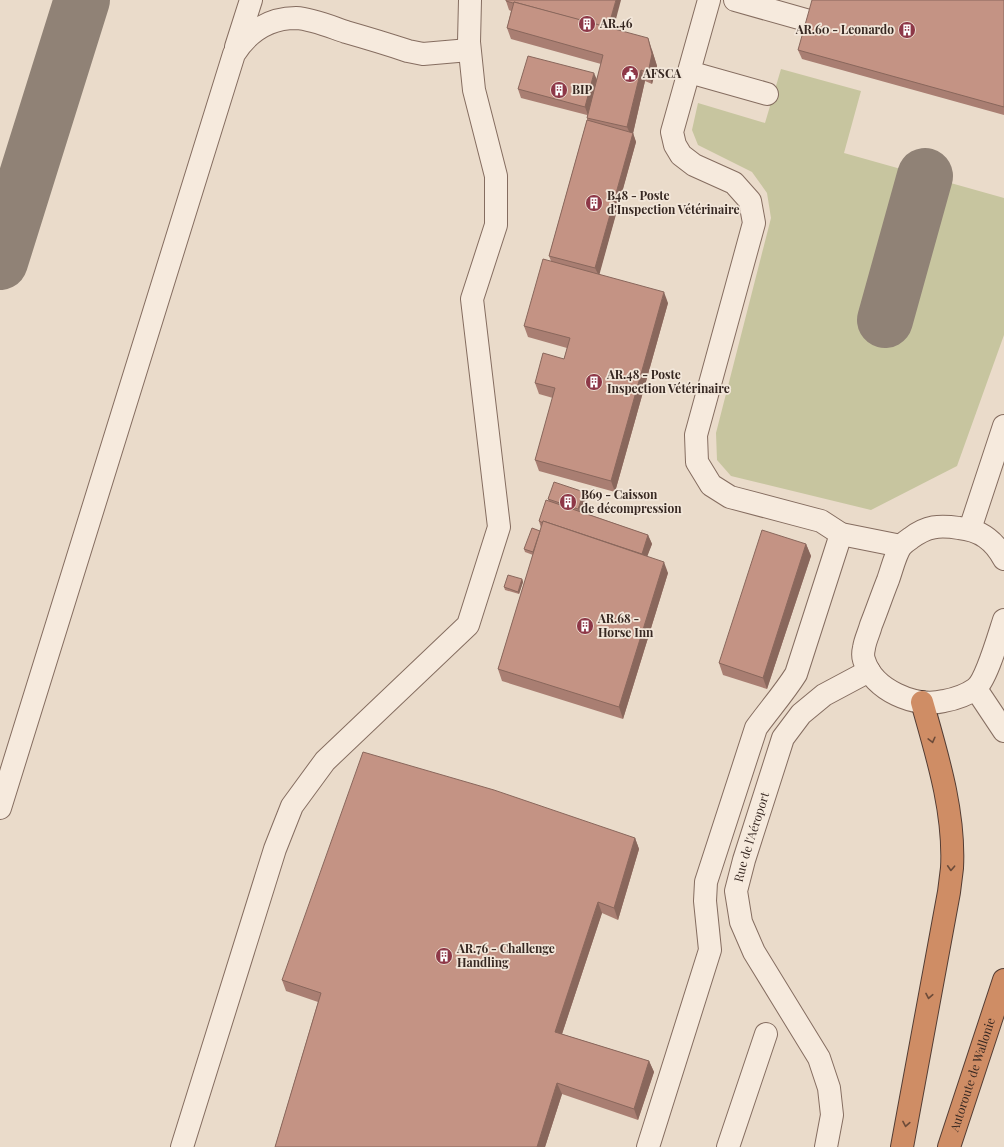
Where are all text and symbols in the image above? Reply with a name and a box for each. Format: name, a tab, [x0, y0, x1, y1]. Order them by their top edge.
building icon: AR.46	[577, 14, 597, 34]
place label: AR.46	[599, 15, 633, 31]
building icon: AR.60 - Leonardo	[897, 20, 917, 40]
place label: AR.60 - Leonardo	[795, 21, 894, 37]
public building icon: AFSCA	[620, 64, 640, 84]
place label: AFSCA	[642, 65, 682, 81]
building icon: BIP	[549, 80, 569, 100]
place label: BIP	[572, 81, 593, 97]
place label: B48 - Poste d'Inspection Vétérinaire	[607, 187, 739, 217]
building icon: B48 - Poste d'Inspection Vétérinaire	[584, 193, 604, 213]
place label: AR.48 - Poste Inspection Vétérinaire	[606, 366, 730, 396]
building icon: AR.48 - Poste Inspection Vétérinaire	[584, 372, 604, 392]
place label: B69 - Caisson de décompression	[581, 486, 682, 516]
building icon: B69 - Caisson de décompression	[558, 492, 578, 512]
place label: AR.68 - Horse Inn	[597, 610, 654, 640]
building icon: AR.68 - Horse Inn	[575, 616, 595, 636]
one-way arrow	[928, 737, 936, 743]
street label: Rue de l'Aéroport	[730, 789, 772, 883]
one-way arrow	[947, 865, 956, 871]
place label: AR.76 - Challenge Handling	[456, 940, 555, 970]
building icon: AR.76 - Challenge Handling	[434, 946, 454, 966]
one-way arrow	[926, 993, 934, 999]
street label: Autoroute de Wallonie	[945, 1015, 998, 1134]
one-way arrow	[903, 1121, 911, 1127]

